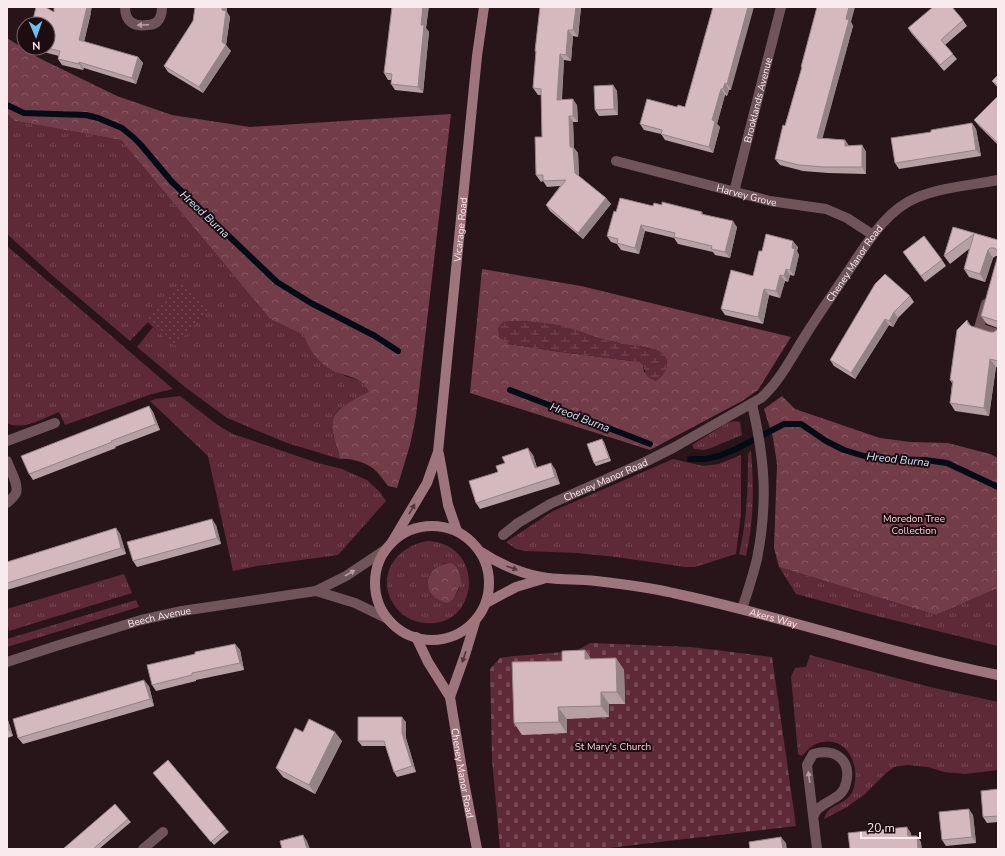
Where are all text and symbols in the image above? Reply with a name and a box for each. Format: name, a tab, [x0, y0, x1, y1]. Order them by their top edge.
north arrow	[16, 16, 56, 56]
one-way arrow	[136, 22, 149, 28]
text: N	[32, 38, 41, 53]
street label: Brooklands Avenue	[741, 56, 776, 144]
street label: Harvey Grove	[715, 181, 777, 210]
water label: Hreod Burna	[176, 187, 233, 241]
street label: Vicarage Road	[451, 196, 471, 264]
street label: Cheney Manor Road	[823, 222, 886, 305]
water label: Hreod Burna	[548, 399, 612, 436]
water label: Hreod Burna	[866, 449, 930, 470]
street label: Cheney Manor Road	[561, 456, 650, 505]
one-way arrow	[409, 503, 416, 515]
park label: Moredon Tree Collection	[883, 512, 945, 538]
one-way arrow	[507, 566, 519, 572]
one-way arrow	[345, 570, 356, 577]
street label: Beech Avenue	[126, 604, 192, 632]
street label: Akers Way	[748, 605, 800, 632]
one-way arrow	[461, 652, 467, 664]
street label: Cheney Manor Road	[447, 727, 477, 819]
park label: St Mary's Church	[575, 740, 651, 754]
one-way arrow	[806, 770, 812, 783]
scale bar	[861, 814, 920, 840]
text: 20 m	[867, 820, 895, 836]

